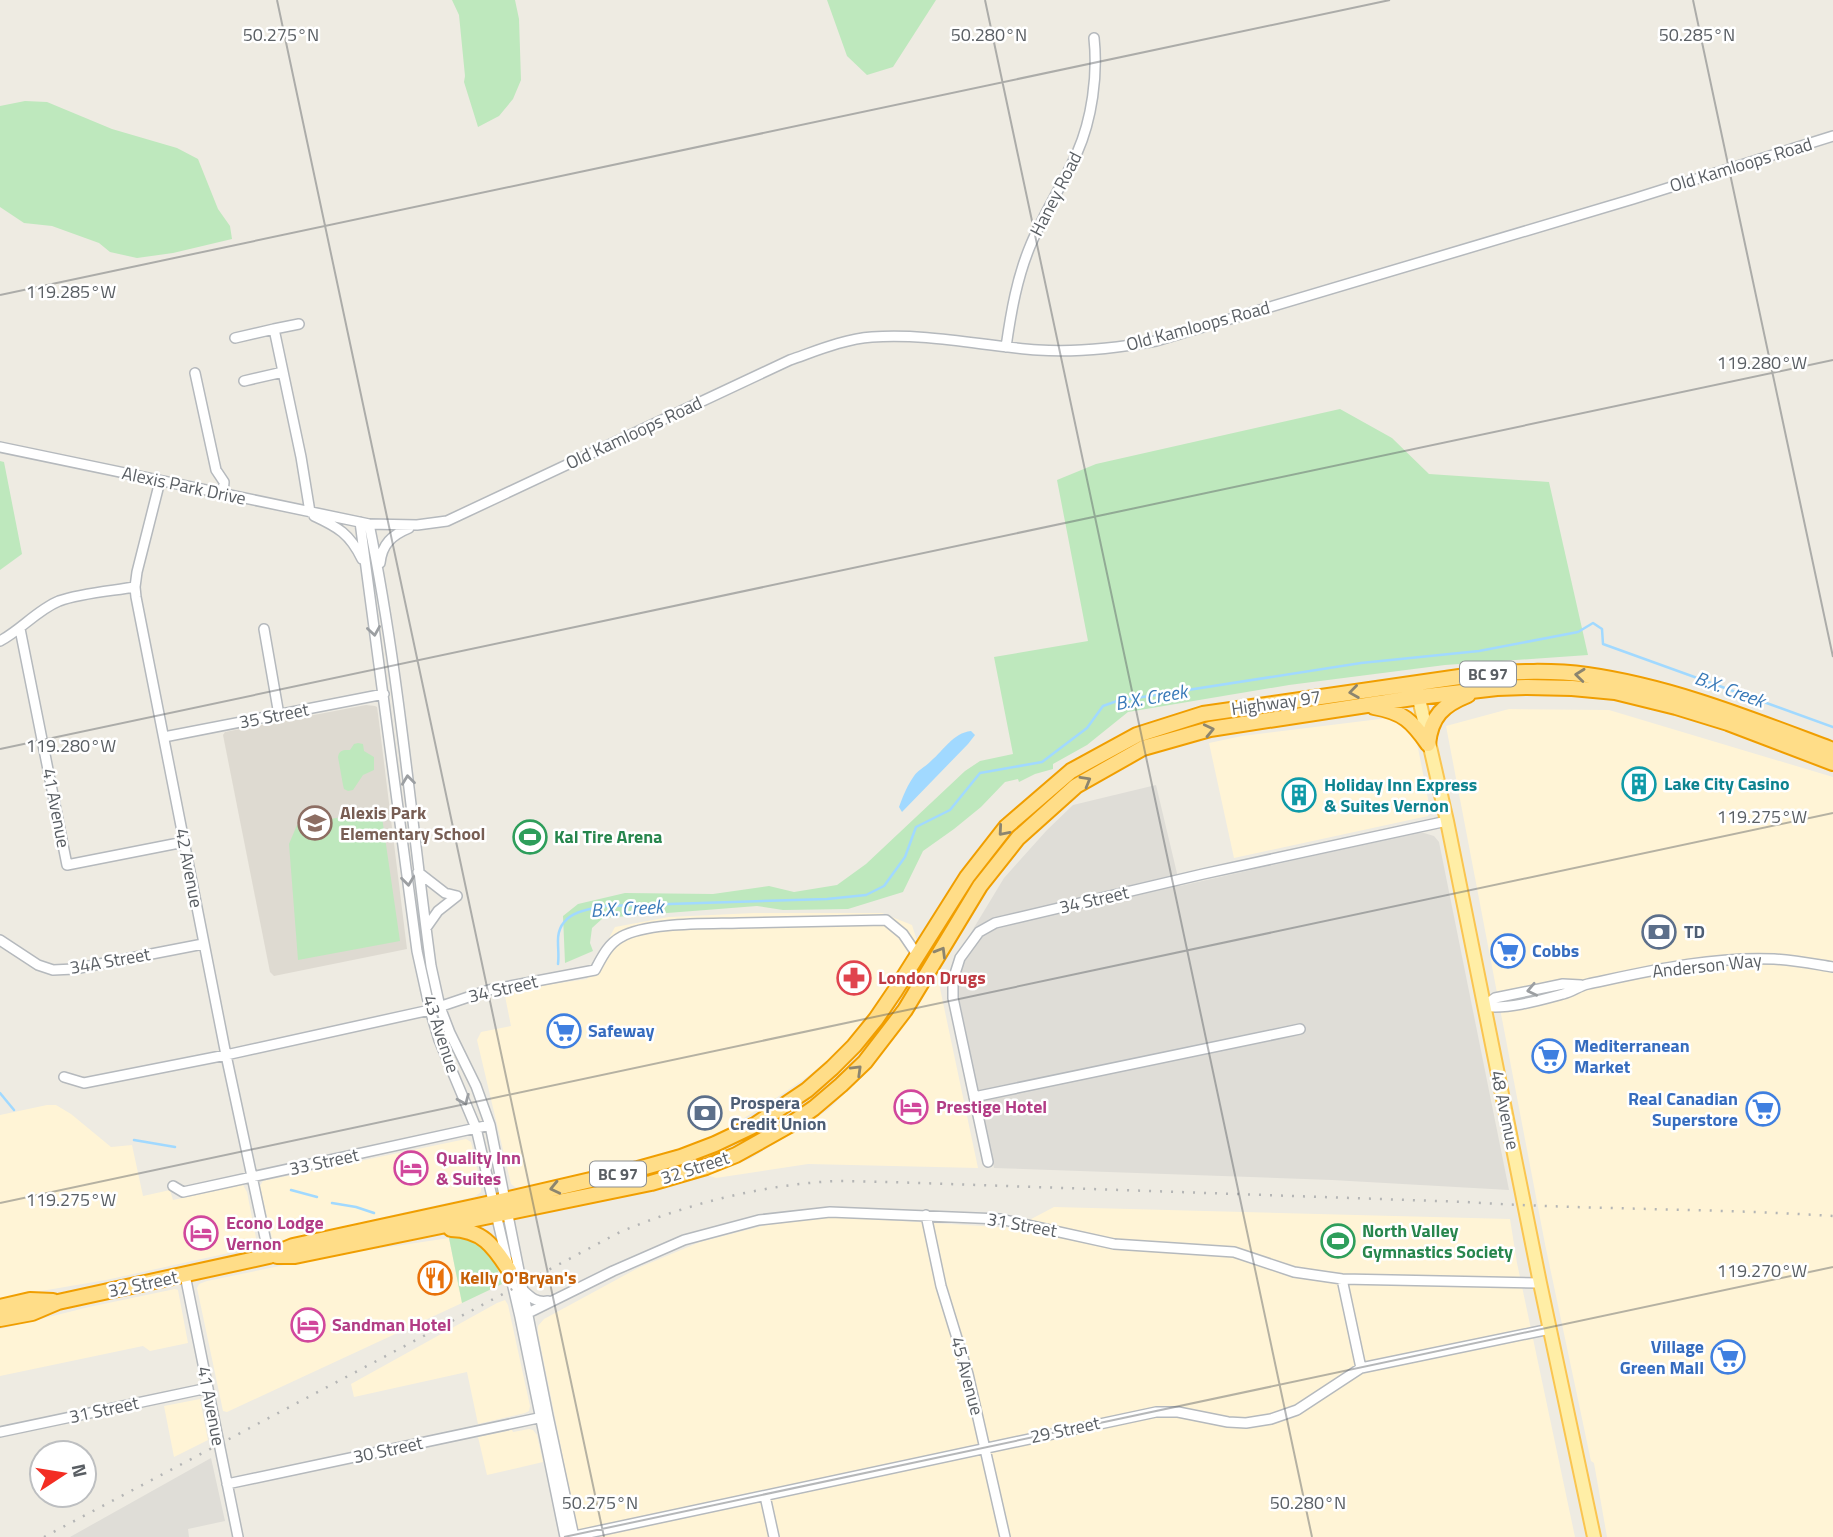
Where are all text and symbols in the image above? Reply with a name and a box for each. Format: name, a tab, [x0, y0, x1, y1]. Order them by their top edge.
text: 50.275°N	[243, 21, 319, 48]
text: 50.280°N	[951, 21, 1027, 48]
text: 50.285°N	[1659, 21, 1735, 48]
street label: Old Kamloops Road	[1666, 130, 1815, 199]
street label: Haney Road	[1023, 147, 1088, 241]
text: 119.285°W	[26, 278, 116, 305]
street label: Old Kamloops Road	[1123, 293, 1273, 358]
text: 119.280°W	[1717, 349, 1807, 376]
street label: Old Kamloops Road	[561, 389, 706, 476]
street label: Alexis Park Drive	[120, 459, 249, 512]
one-way arrow	[366, 625, 381, 637]
road number: BC 97	[1460, 662, 1516, 687]
water label: B.X. Creek	[1691, 662, 1772, 715]
one-way arrow	[1575, 668, 1586, 683]
water label: B.X. Creek	[1113, 675, 1192, 717]
street label: Highway 97	[1229, 683, 1323, 722]
one-way arrow	[1349, 684, 1360, 699]
street label: 35 Street	[237, 695, 312, 735]
one-way arrow	[1203, 724, 1215, 738]
text: 119.280°W	[26, 732, 116, 759]
building icon: Lake City Casino	[1620, 765, 1658, 803]
street label: 41 Avenue	[36, 766, 77, 850]
place label: Lake City Casino	[1664, 770, 1790, 797]
place label: Holiday Inn Express & Suites Vernon	[1324, 771, 1477, 819]
one-way arrow	[401, 774, 416, 786]
one-way arrow	[1079, 776, 1091, 789]
building icon: Holiday Inn Express & Suites Vernon	[1280, 776, 1318, 814]
place label: Alexis Park Elementary School	[340, 799, 485, 847]
text: 119.275°W	[1717, 803, 1807, 830]
school or university icon: Alexis Park Elementary School	[296, 804, 334, 842]
sports icon: Kal Tire Arena	[511, 818, 549, 856]
place label: Kal Tire Arena	[554, 823, 662, 850]
one-way arrow	[999, 823, 1011, 836]
street label: 42 Avenue	[169, 826, 210, 910]
one-way arrow	[401, 875, 416, 887]
street label: 34 Street	[1056, 878, 1132, 921]
water label: B.X. Creek	[590, 891, 667, 924]
bank icon: TD	[1640, 913, 1678, 951]
place label: TD	[1684, 918, 1705, 945]
supermarket icon: Cobbs	[1489, 932, 1527, 970]
place label: Cobbs	[1532, 937, 1579, 964]
street label: 34A Street	[68, 940, 153, 981]
street label: Anderson Way	[1651, 946, 1763, 985]
one-way arrow	[933, 947, 946, 960]
pharmacy icon: London Drugs	[835, 959, 873, 997]
place label: London Drugs	[878, 964, 986, 991]
street label: 34 Street	[465, 967, 541, 1010]
one-way arrow	[1526, 982, 1538, 997]
street label: 43 Avenue	[416, 991, 467, 1076]
supermarket icon: Safeway	[545, 1012, 583, 1050]
place label: Safeway	[588, 1017, 655, 1044]
place label: Mediterranean Market	[1574, 1032, 1690, 1080]
supermarket icon: Mediterranean Market	[1530, 1037, 1568, 1075]
one-way arrow	[849, 1065, 862, 1078]
street label: 48 Avenue	[1484, 1068, 1527, 1152]
place label: Real Canadian Superstore	[1628, 1085, 1738, 1133]
hotel icon: Prestige Hotel	[892, 1088, 930, 1126]
place label: Prospera Credit Union	[730, 1089, 827, 1137]
supermarket icon: Real Canadian Superstore	[1744, 1090, 1782, 1128]
one-way arrow	[456, 1093, 470, 1105]
place label: Prestige Hotel	[936, 1093, 1047, 1120]
bank icon: Prospera Credit Union	[686, 1094, 724, 1132]
street label: 33 Street	[287, 1141, 362, 1182]
place label: Quality Inn & Suites	[436, 1144, 521, 1192]
street label: 32 Street	[657, 1144, 733, 1191]
hotel icon: Quality Inn & Suites	[392, 1149, 430, 1187]
road number: BC 97	[590, 1162, 646, 1186]
one-way arrow	[549, 1180, 561, 1194]
text: 119.275°W	[26, 1186, 116, 1213]
street label: 31 Street	[985, 1205, 1060, 1244]
place label: Econo Lodge Vernon	[226, 1209, 324, 1257]
hotel icon: Econo Lodge Vernon	[182, 1214, 220, 1252]
place label: North Valley Gymnastics Society	[1362, 1217, 1513, 1265]
sports icon: North Valley Gymnastics Society	[1319, 1222, 1357, 1260]
text: 119.270°W	[1717, 1257, 1807, 1284]
restaurant icon: Kelly O'Bryan's	[416, 1259, 454, 1297]
street label: 32 Street	[106, 1263, 181, 1304]
place label: Kelly O'Bryan's	[460, 1264, 577, 1291]
hotel icon: Sandman Hotel	[289, 1306, 327, 1344]
place label: Sandman Hotel	[332, 1311, 451, 1338]
place label: Village Green Mall	[1620, 1333, 1704, 1381]
street label: 45 Avenue	[944, 1334, 991, 1418]
supermarket icon: Village Green Mall	[1709, 1338, 1747, 1376]
street label: 41 Avenue	[191, 1364, 232, 1448]
street label: 31 Street	[67, 1389, 142, 1430]
street label: 29 Street	[1028, 1409, 1103, 1450]
street label: 30 Street	[351, 1429, 426, 1470]
north arrow	[28, 1439, 98, 1509]
text: N	[65, 1461, 96, 1480]
text: 50.275°N	[562, 1489, 638, 1516]
text: 50.280°N	[1270, 1489, 1346, 1516]

